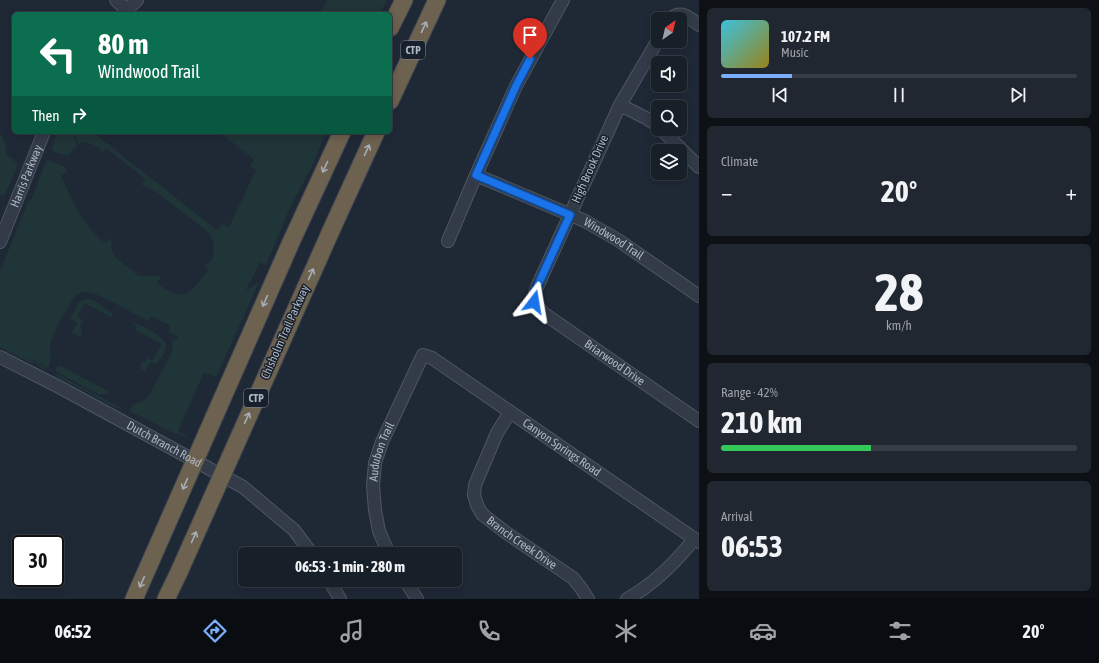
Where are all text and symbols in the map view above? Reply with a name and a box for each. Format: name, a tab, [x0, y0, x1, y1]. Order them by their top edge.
north arrow	[651, 12, 687, 48]
map controls	[651, 12, 687, 180]
pin	[513, 18, 547, 59]
one-way arrow	[421, 22, 428, 34]
icon: arrive	[519, 24, 541, 46]
icon: left	[32, 28, 84, 80]
text: 80 m	[98, 28, 148, 60]
text: 107.2 FM	[781, 28, 830, 45]
road number: CTP	[401, 41, 425, 59]
text: Music	[781, 45, 808, 60]
button: sound	[651, 56, 687, 92]
text: Windwood Trail	[98, 61, 200, 82]
icon: previous	[769, 84, 791, 106]
icon: pause	[888, 84, 910, 106]
icon: next	[1007, 84, 1029, 106]
button: search	[651, 100, 687, 136]
icon: right	[68, 104, 90, 126]
text: Then	[32, 107, 60, 124]
street label: High Brook Drive	[569, 133, 611, 205]
street label: Harris Parkway	[8, 143, 45, 209]
button: layers	[651, 144, 687, 180]
one-way arrow	[364, 145, 371, 157]
text: Climate	[721, 154, 758, 169]
one-way arrow	[321, 161, 328, 173]
text: 20°	[881, 174, 917, 208]
text: −	[721, 179, 732, 205]
text: +	[1066, 179, 1077, 205]
street label: Windwood Trail	[581, 215, 647, 263]
text: 28	[875, 262, 923, 322]
one-way arrow	[308, 268, 316, 280]
position arrow	[513, 281, 555, 323]
street label: Chisholm Trail Parkway	[258, 283, 312, 381]
one-way arrow	[261, 294, 268, 306]
text: km/h	[886, 318, 912, 333]
street label: Briarwood Drive	[582, 337, 647, 388]
text: Range · 42%	[721, 385, 778, 400]
road number: CTP	[244, 389, 268, 407]
text: 210 km	[721, 405, 802, 439]
one-way arrow	[244, 412, 251, 424]
street label: Canyon Springs Road	[520, 416, 603, 479]
street label: Dutch Branch Road	[124, 418, 204, 470]
street label: Audubon Trail	[366, 419, 398, 482]
one-way arrow	[180, 478, 188, 490]
text: Arrival	[721, 509, 753, 524]
street label: Branch Creek Drive	[484, 513, 560, 572]
text: 06:53	[721, 529, 783, 563]
one-way arrow	[191, 531, 199, 543]
speed limit sign: 30	[12, 535, 64, 587]
text: 06:53 · 1 min · 280 m	[295, 558, 405, 575]
one-way arrow	[137, 575, 145, 587]
icon: directions	[201, 617, 229, 645]
icon: music	[338, 617, 366, 645]
icon: phone	[475, 617, 503, 645]
icon: climate	[612, 617, 640, 645]
icon: car	[749, 617, 777, 645]
icon: filters	[886, 617, 914, 645]
text: 06:52	[55, 621, 92, 642]
text: 20°	[1023, 621, 1044, 642]

